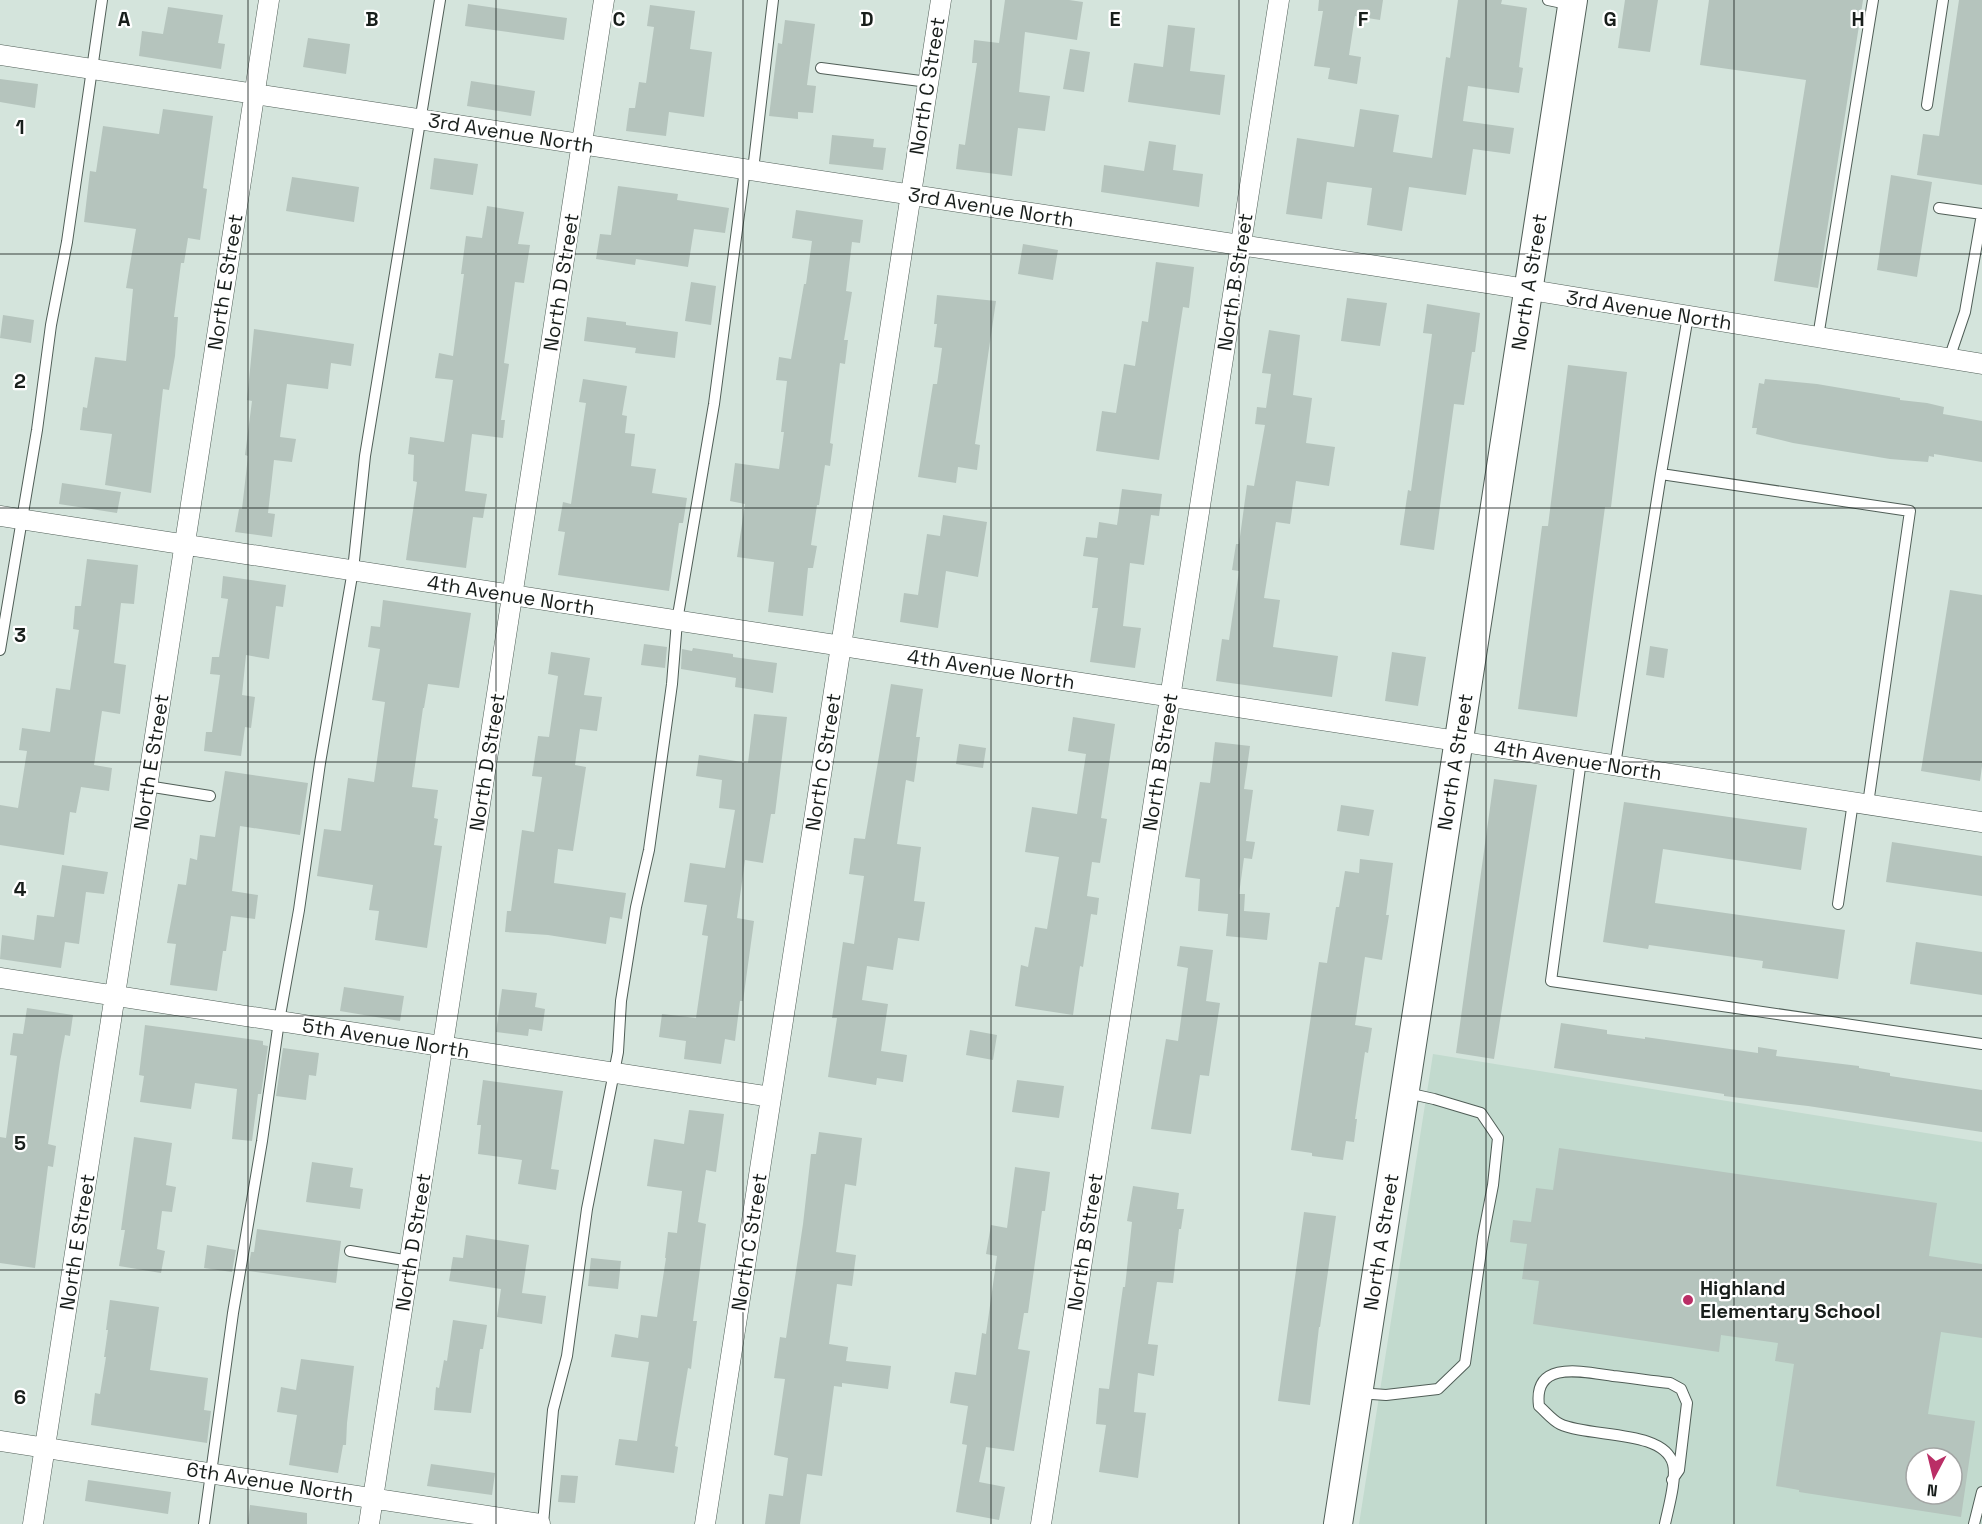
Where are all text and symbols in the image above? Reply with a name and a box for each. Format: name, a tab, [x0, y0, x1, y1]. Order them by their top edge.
text: A	[118, 6, 131, 32]
text: B	[365, 6, 379, 32]
text: C	[613, 6, 626, 32]
text: D	[860, 6, 874, 32]
text: E	[1109, 6, 1121, 32]
text: F	[1358, 6, 1369, 32]
text: G	[1603, 6, 1617, 32]
text: H	[1851, 6, 1865, 32]
street label: North C Street	[903, 15, 951, 157]
street label: 3rd Avenue North	[426, 107, 596, 159]
text: 1	[15, 114, 25, 140]
street label: 3rd Avenue North	[906, 181, 1076, 233]
street label: North D Street	[537, 211, 585, 353]
street label: North B Street	[1211, 211, 1259, 353]
street label: North E Street	[201, 212, 249, 352]
street label: North A Street	[1505, 212, 1553, 352]
street label: 3rd Avenue North	[1564, 284, 1734, 336]
text: 2	[14, 368, 26, 394]
street label: 4th Avenue North	[425, 569, 597, 621]
text: 3	[14, 622, 26, 648]
street label: 4th Avenue North	[905, 643, 1077, 695]
street label: North D Street	[463, 691, 511, 833]
street label: North C Street	[799, 691, 847, 833]
street label: North B Street	[1136, 691, 1184, 833]
street label: North E Street	[127, 692, 175, 832]
street label: North A Street	[1431, 692, 1479, 832]
street label: 4th Avenue North	[1492, 734, 1664, 786]
text: 4	[14, 876, 27, 902]
street label: 5th Avenue North	[301, 1012, 471, 1064]
text: 5	[14, 1130, 26, 1156]
street label: North D Street	[389, 1171, 437, 1313]
street label: North C Street	[725, 1171, 773, 1313]
street label: North B Street	[1061, 1171, 1109, 1313]
street label: North E Street	[53, 1172, 101, 1312]
street label: North A Street	[1357, 1172, 1405, 1312]
place label: Highland Elementary School	[1700, 1275, 1881, 1324]
marker: Highland Elementary School	[1681, 1293, 1695, 1307]
text: 6	[14, 1384, 26, 1410]
north arrow	[1904, 1446, 1964, 1506]
street label: 6th Avenue North	[185, 1456, 355, 1508]
text: N	[1926, 1479, 1939, 1501]

